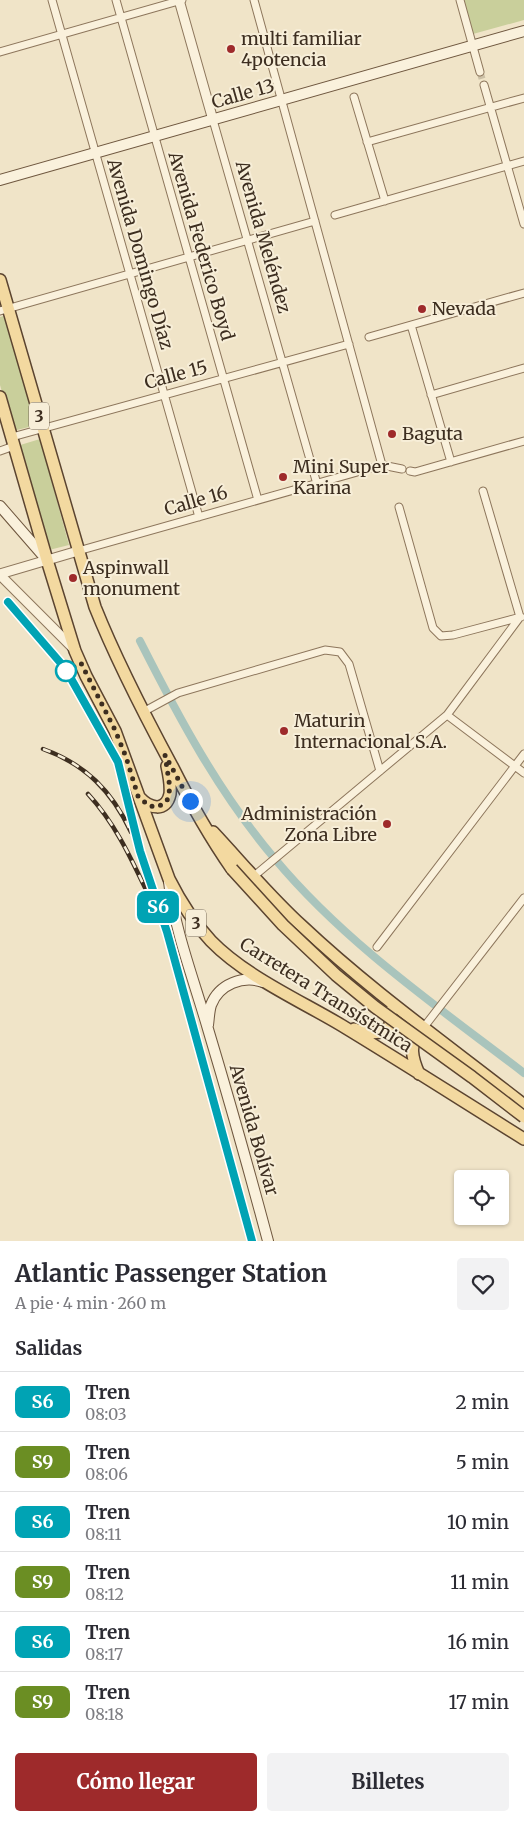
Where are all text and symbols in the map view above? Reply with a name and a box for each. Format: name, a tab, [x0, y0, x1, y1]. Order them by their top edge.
place label: multi familiar 4potencia	[241, 27, 362, 71]
marker: multi familiar 4potencia	[225, 43, 237, 55]
street label: Calle 13	[209, 74, 277, 113]
street label: Avenida Federico Boyd	[163, 148, 240, 343]
street label: Avenida Domingo Díaz	[102, 155, 179, 352]
street label: Avenida Meléndez	[230, 157, 296, 316]
place label: Nevada	[432, 297, 496, 320]
marker: Nevada	[416, 303, 428, 315]
street label: Calle 15	[142, 355, 210, 394]
road number: 3	[29, 402, 49, 430]
place label: Baguta	[402, 422, 463, 445]
marker: Baguta	[386, 428, 398, 440]
place label: Mini Super Karina	[293, 455, 389, 499]
marker: Mini Super Karina	[277, 471, 289, 483]
street label: Calle 16	[162, 481, 230, 520]
place label: Aspinwall monument	[82, 556, 180, 600]
marker: Aspinwall monument	[67, 572, 79, 584]
unlabelled marker	[55, 660, 77, 682]
place label: Maturin Internacional S.A.	[294, 709, 447, 753]
marker: Maturin Internacional S.A.	[278, 725, 290, 737]
your location	[178, 789, 203, 814]
place label: Administración Zona Libre	[240, 802, 377, 846]
marker: Administración Zona Libre	[381, 818, 393, 830]
line badge: S6	[136, 891, 180, 923]
text: S6	[147, 895, 169, 918]
road number: 3	[186, 910, 206, 936]
street label: Carretera Transístmica	[236, 932, 417, 1057]
street label: Avenida Bolívar	[224, 1061, 284, 1198]
map controls	[454, 1170, 509, 1225]
button: locate	[454, 1170, 509, 1225]
text: Atlantic Passenger Station	[15, 1258, 327, 1289]
button: heart	[457, 1258, 509, 1310]
text: A pie · 4 min · 260 m	[15, 1293, 166, 1313]
text: Salidas	[15, 1336, 82, 1360]
text: Tren	[85, 1380, 130, 1404]
text: S6	[31, 1390, 54, 1413]
text: 2 min	[456, 1390, 509, 1414]
text: 08:03	[85, 1404, 127, 1424]
text: Tren	[85, 1440, 130, 1464]
text: S9	[32, 1450, 53, 1473]
text: 5 min	[456, 1450, 509, 1474]
text: 08:06	[85, 1464, 128, 1484]
text: Tren	[85, 1500, 130, 1524]
text: S6	[31, 1510, 54, 1533]
text: 10 min	[447, 1510, 509, 1534]
text: 08:11	[85, 1524, 122, 1544]
text: Tren	[85, 1560, 130, 1584]
text: S9	[32, 1570, 53, 1593]
text: 11 min	[450, 1570, 509, 1594]
text: 08:12	[85, 1584, 124, 1604]
text: Tren	[85, 1620, 130, 1644]
text: S6	[31, 1630, 54, 1653]
text: 16 min	[448, 1630, 509, 1654]
text: 08:17	[85, 1644, 123, 1664]
text: Tren	[85, 1680, 130, 1704]
text: S9	[32, 1690, 53, 1713]
text: 17 min	[449, 1690, 509, 1714]
text: 08:18	[85, 1704, 124, 1724]
button: Cómo llegar	[15, 1753, 257, 1811]
button: Billetes	[267, 1753, 509, 1811]

